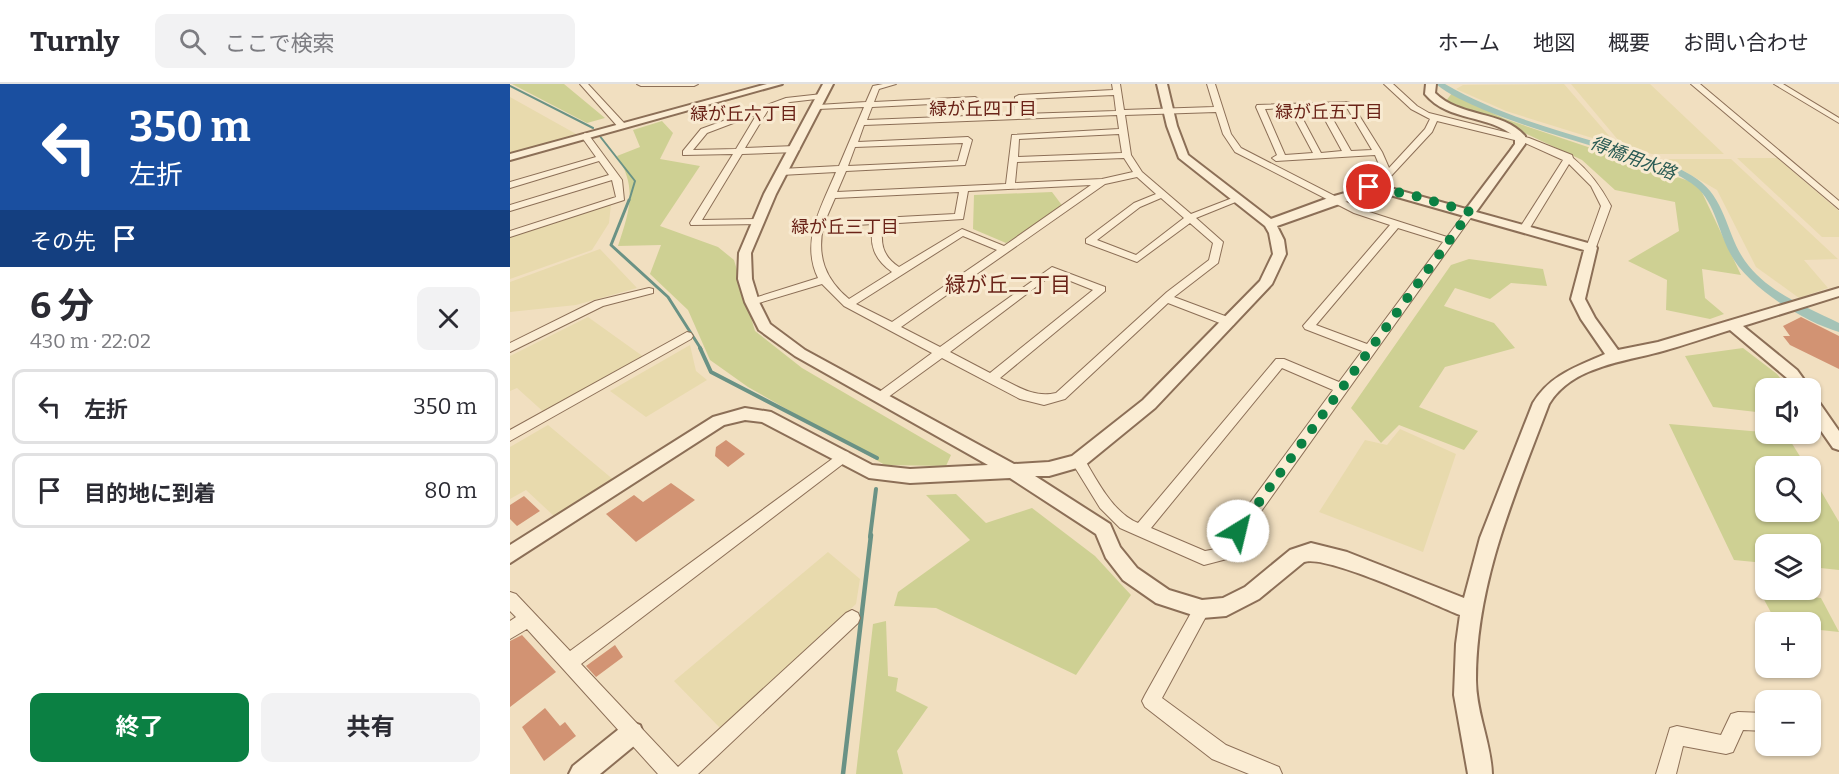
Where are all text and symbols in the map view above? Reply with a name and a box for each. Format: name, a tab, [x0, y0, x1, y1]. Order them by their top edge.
search box	[155, 14, 575, 68]
text: Turnly	[30, 25, 119, 58]
icon: search	[176, 25, 209, 58]
text: ここで検索	[224, 30, 334, 57]
text: ホーム	[1438, 30, 1500, 56]
text: 地図	[1533, 30, 1575, 56]
text: 概要	[1608, 30, 1650, 56]
text: お問い合わせ	[1683, 30, 1809, 56]
district label: 緑が丘四丁目	[929, 98, 1037, 120]
district label: 緑が丘五丁目	[1275, 101, 1383, 123]
text: 350 m	[129, 102, 250, 152]
district label: 緑が丘六丁目	[690, 103, 798, 125]
icon: left	[30, 108, 108, 186]
water label: 得橋用水路	[1587, 132, 1681, 185]
text: 左折	[129, 159, 183, 191]
pin	[1343, 161, 1394, 212]
icon: arrive	[1352, 170, 1385, 203]
district label: 緑が丘三丁目	[791, 216, 899, 238]
icon: arrive	[108, 222, 141, 255]
text: その先	[30, 228, 96, 255]
district label: 緑が丘二丁目	[945, 272, 1071, 298]
text: 6 分	[30, 284, 94, 328]
button: close	[417, 287, 480, 350]
text: 430 m · 22:02	[30, 329, 151, 353]
map controls	[1755, 378, 1821, 756]
button: sound	[1755, 378, 1821, 444]
icon: left	[33, 390, 66, 423]
text: 350 m	[413, 393, 477, 420]
text: 左折	[84, 396, 128, 423]
button: search	[1755, 456, 1821, 522]
icon: arrive	[33, 474, 66, 507]
text: 80 m	[424, 477, 477, 504]
text: 目的地に到着	[84, 480, 216, 507]
position arrow	[1206, 499, 1270, 563]
button: layers	[1755, 534, 1821, 600]
button: +	[1755, 612, 1821, 678]
button: −	[1755, 690, 1821, 756]
button: 終了	[30, 693, 249, 762]
button: 共有	[261, 693, 480, 762]

